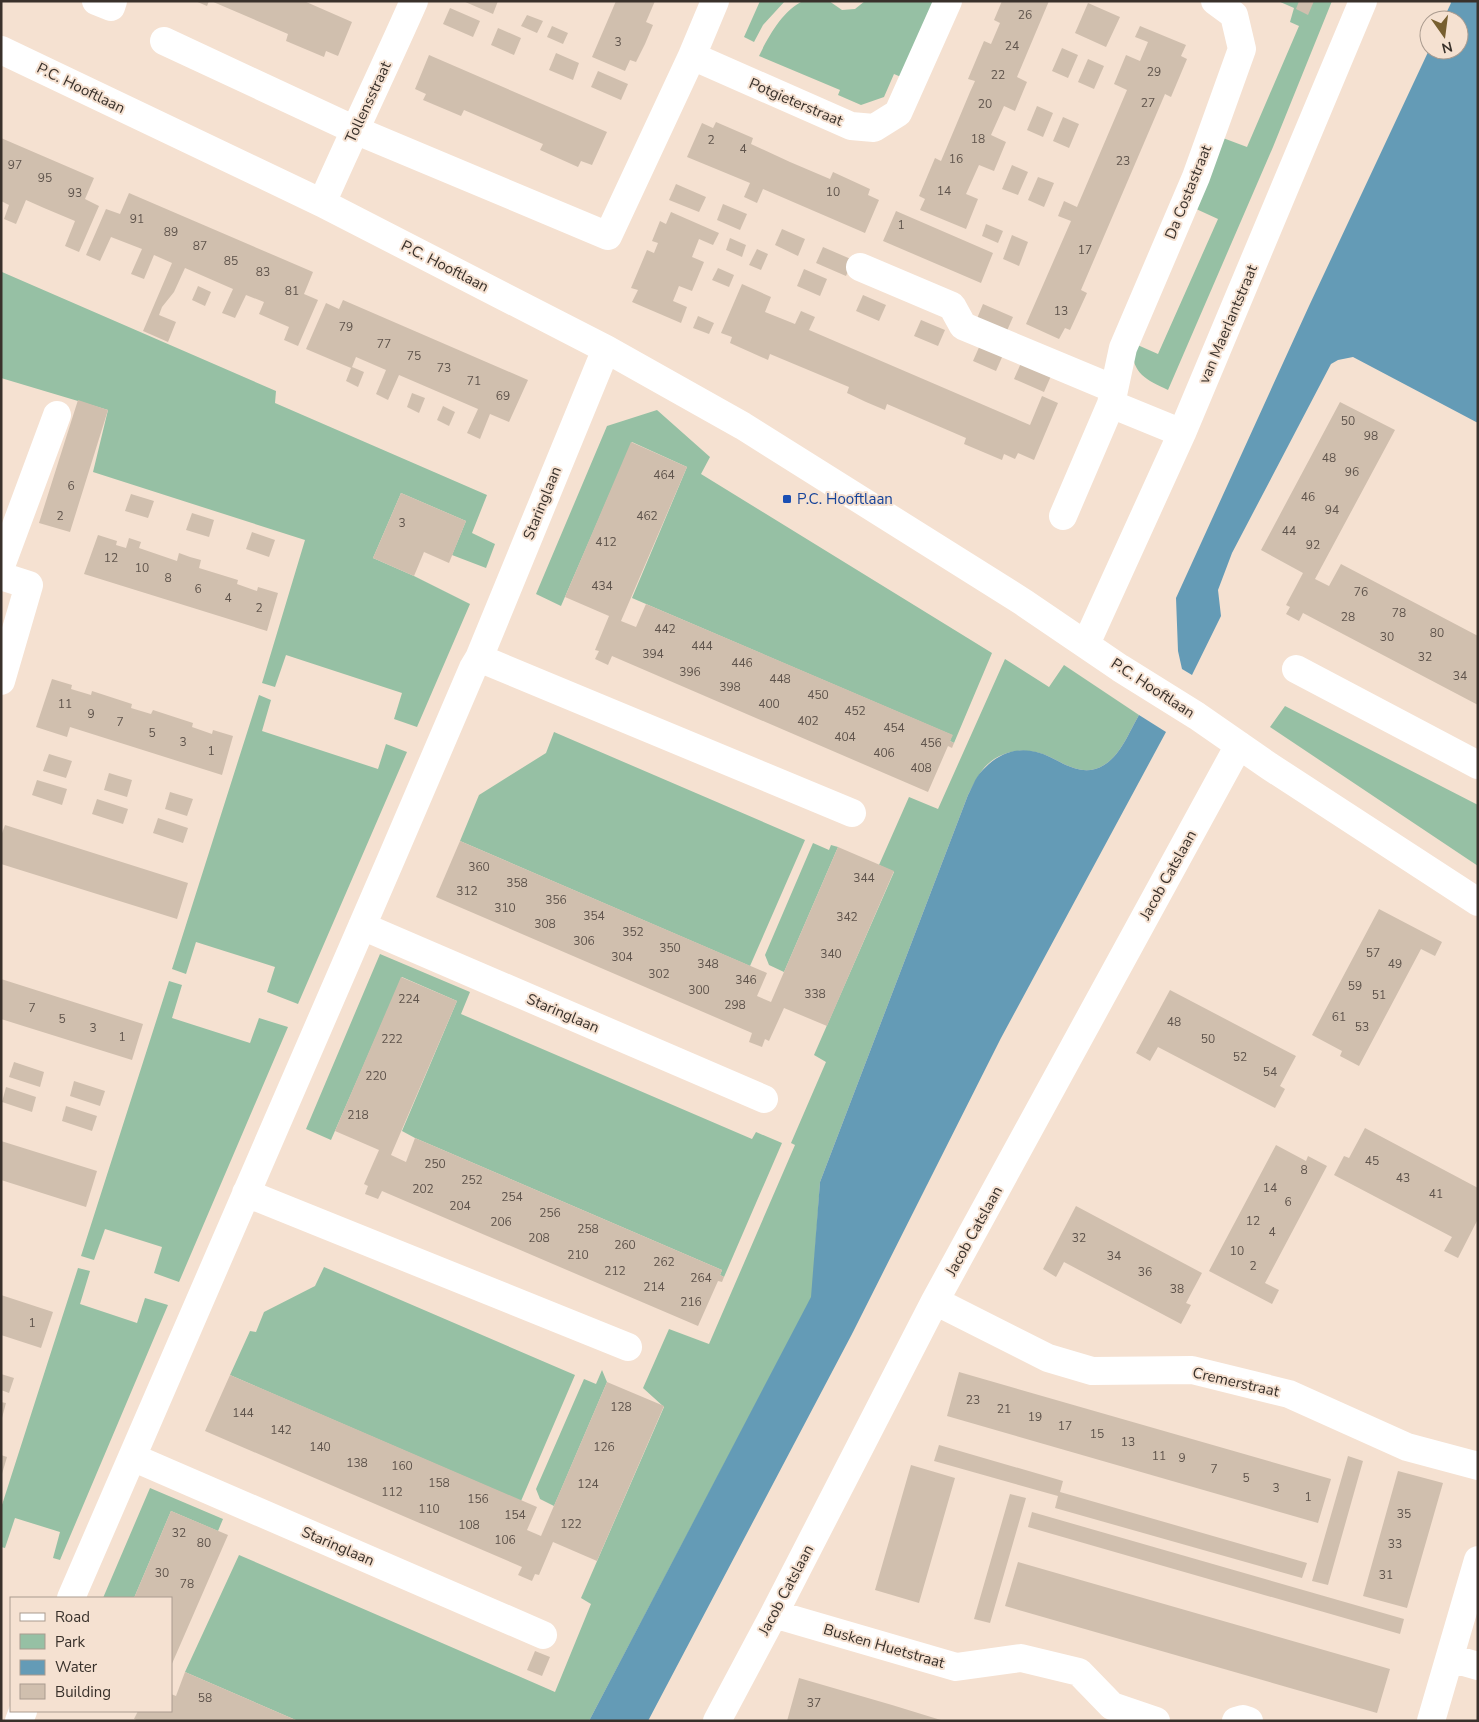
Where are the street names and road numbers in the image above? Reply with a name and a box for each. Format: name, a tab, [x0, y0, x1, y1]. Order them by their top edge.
street label: Tollensstraat	[340, 57, 396, 146]
street label: P.C. Hooftlaan	[34, 58, 128, 118]
street label: Potgieterstraat	[746, 73, 847, 131]
street label: Da Costastraat	[1160, 141, 1216, 242]
street label: P.C. Hooftlaan	[398, 235, 492, 297]
street label: van Maerlantstraat	[1194, 261, 1262, 386]
street label: Staringlaan	[518, 463, 566, 543]
street label: P.C. Hooftlaan	[1107, 654, 1199, 722]
street label: Jacob Catslaan	[1135, 827, 1201, 924]
street label: Staringlaan	[523, 989, 603, 1037]
street label: Jacob Catslaan	[941, 1183, 1007, 1280]
street label: Cremerstraat	[1191, 1362, 1282, 1402]
street label: Staringlaan	[298, 1522, 378, 1570]
street label: Jacob Catslaan	[753, 1541, 818, 1640]
street label: Busken Huetstraat	[821, 1619, 948, 1673]

